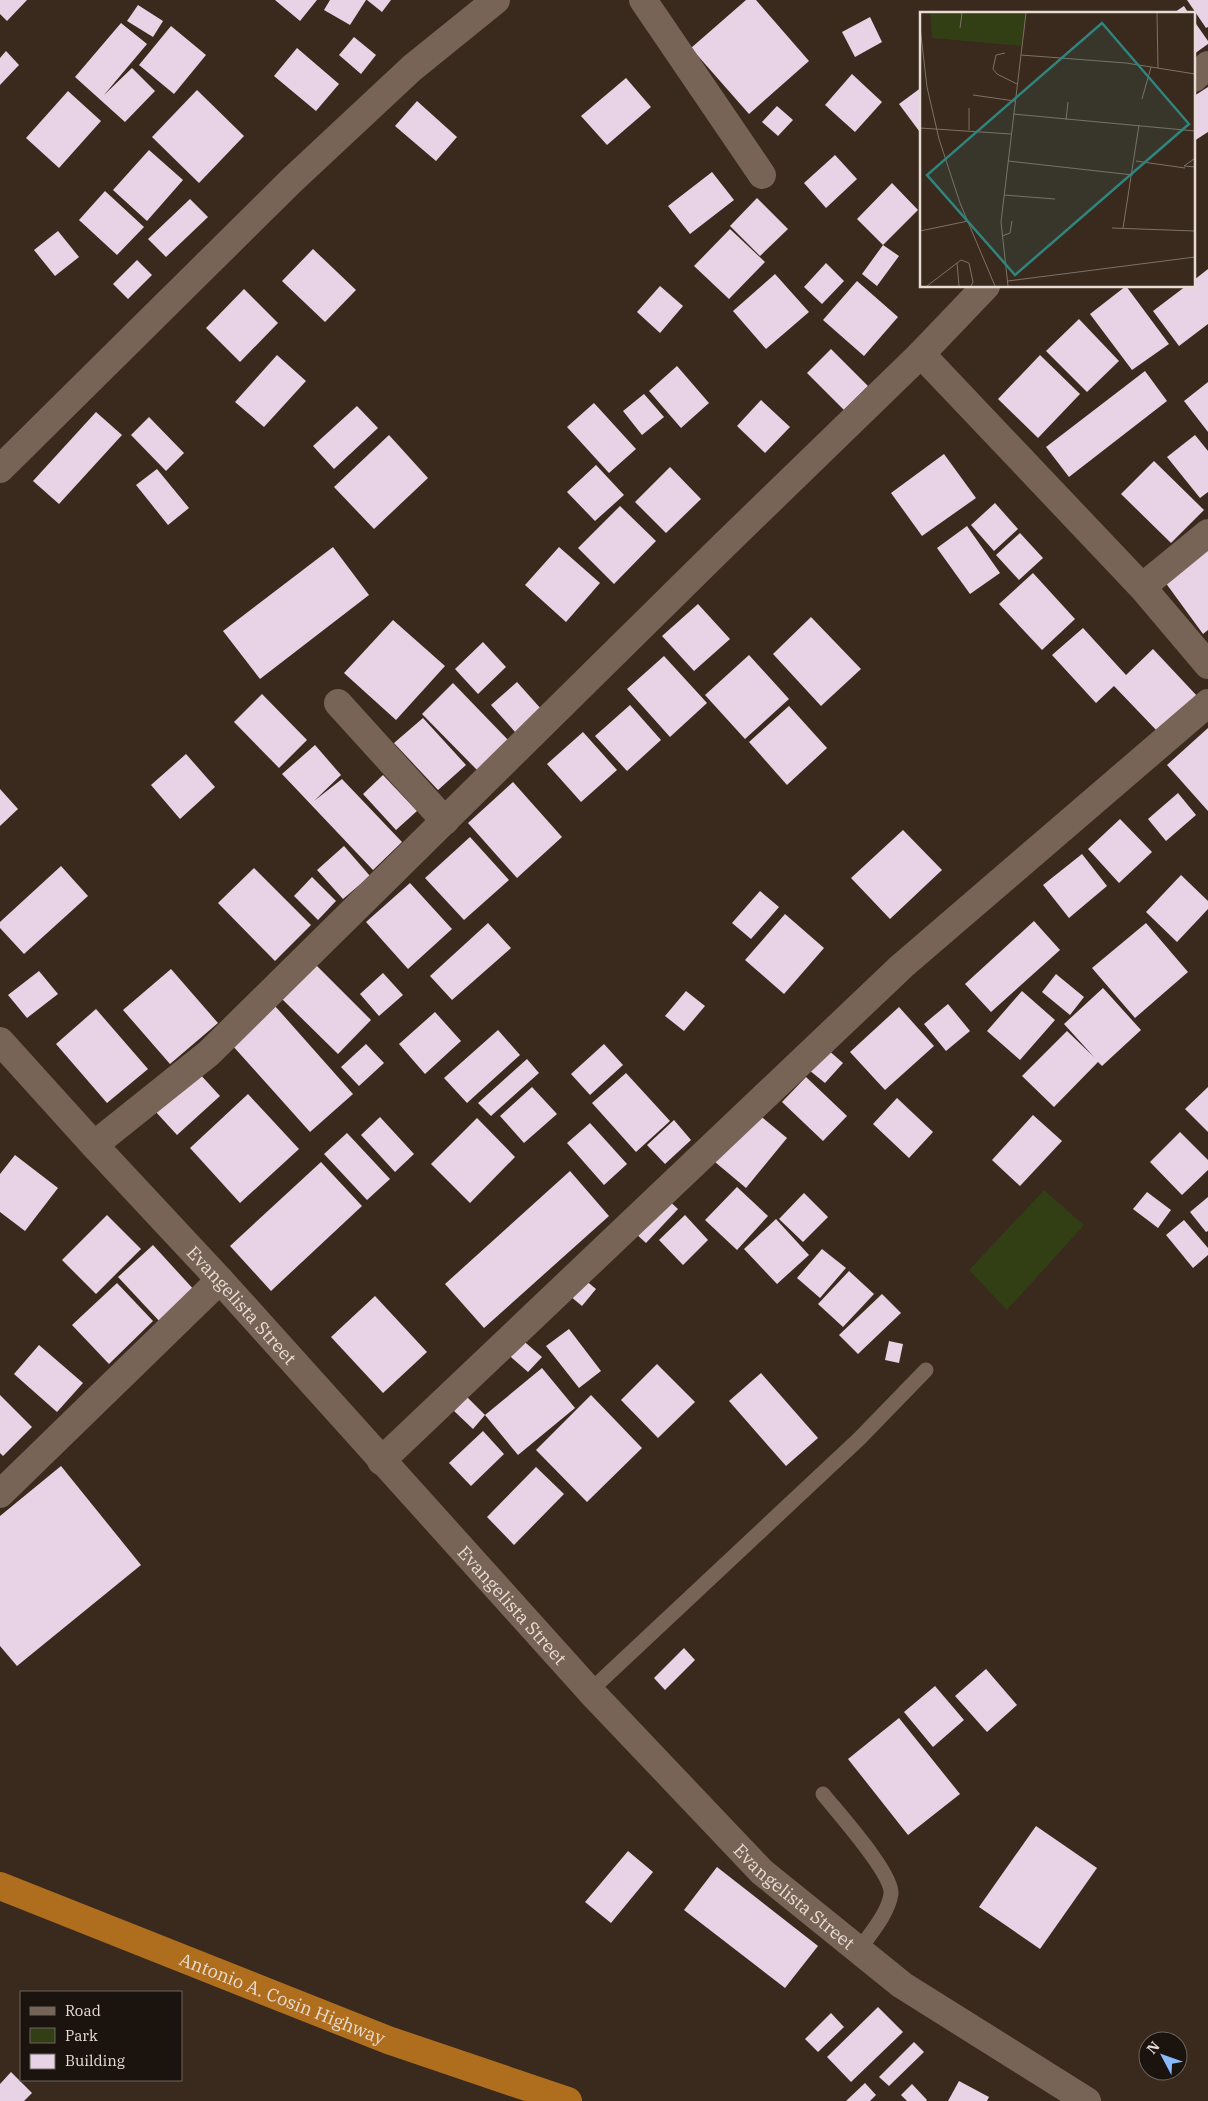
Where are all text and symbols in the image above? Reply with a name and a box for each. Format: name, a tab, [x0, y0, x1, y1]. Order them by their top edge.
inset map	[920, 12, 1196, 288]
street label: Evangelista Street	[182, 1241, 302, 1369]
street label: Evangelista Street	[453, 1541, 572, 1669]
street label: Evangelista Street	[729, 1838, 860, 1954]
street label: Antonio A. Cosin Highway	[176, 1947, 389, 2049]
legend	[20, 1991, 182, 2081]
text: Road	[65, 2001, 101, 2020]
text: Park	[65, 2026, 98, 2045]
north arrow	[1138, 2031, 1188, 2081]
text: N	[1143, 2037, 1164, 2058]
text: Building	[65, 2051, 125, 2070]

